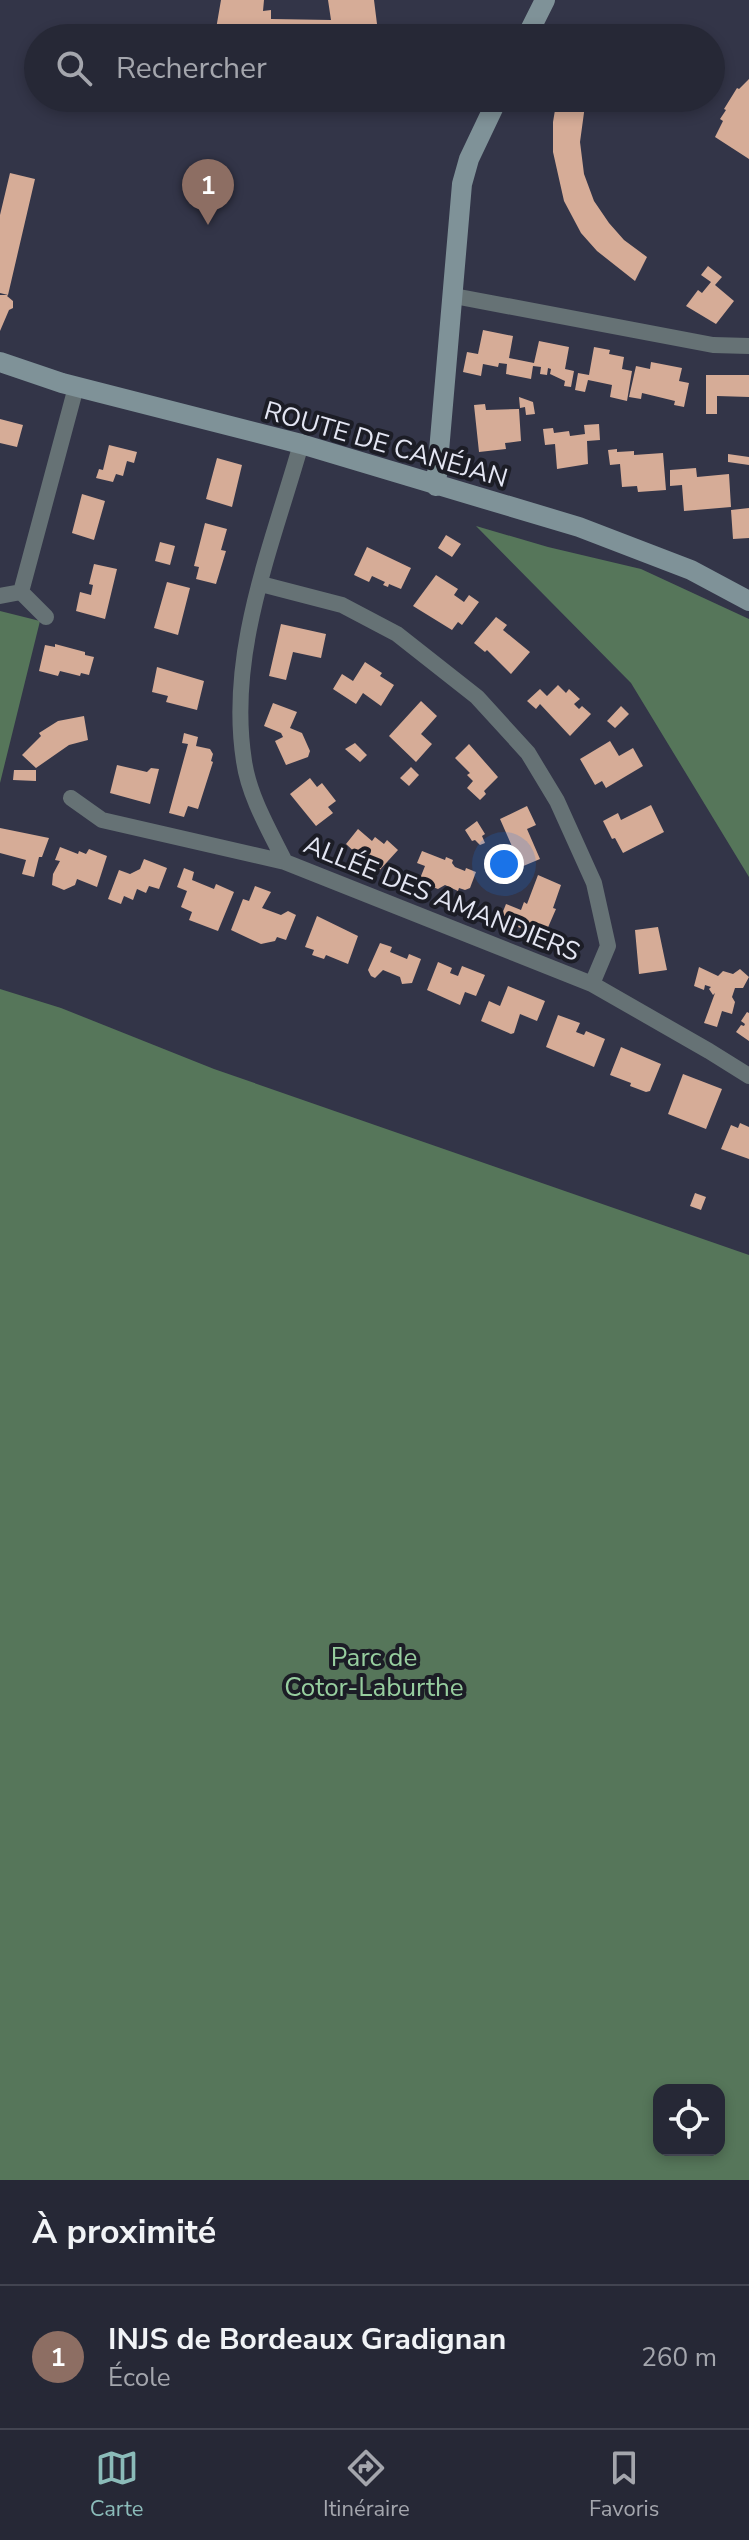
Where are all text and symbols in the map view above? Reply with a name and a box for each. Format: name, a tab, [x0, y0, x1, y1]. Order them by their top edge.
search box	[24, 24, 725, 112]
icon: search	[52, 46, 96, 90]
text: Rechercher	[116, 48, 267, 89]
pin: 1	[182, 159, 234, 225]
street label: ROUTE DE CANÉJAN	[260, 393, 512, 496]
street label: ALLÉE DES AMANDIERS	[299, 827, 585, 970]
your location	[484, 844, 524, 884]
park label: Parc de Cotor-Laburthe	[284, 1640, 464, 1705]
map controls	[653, 2084, 725, 2156]
button: locate	[653, 2084, 725, 2156]
text: À proximité	[32, 2209, 216, 2255]
text: INJS de Bordeaux Gradignan	[108, 2319, 506, 2360]
text: 1	[50, 2340, 66, 2375]
text: 260 m	[641, 2340, 717, 2375]
text: École	[108, 2360, 171, 2395]
tab: Carte	[90, 2446, 144, 2524]
tab: Itinéraire	[323, 2446, 410, 2524]
tab: Favoris	[589, 2446, 659, 2524]

